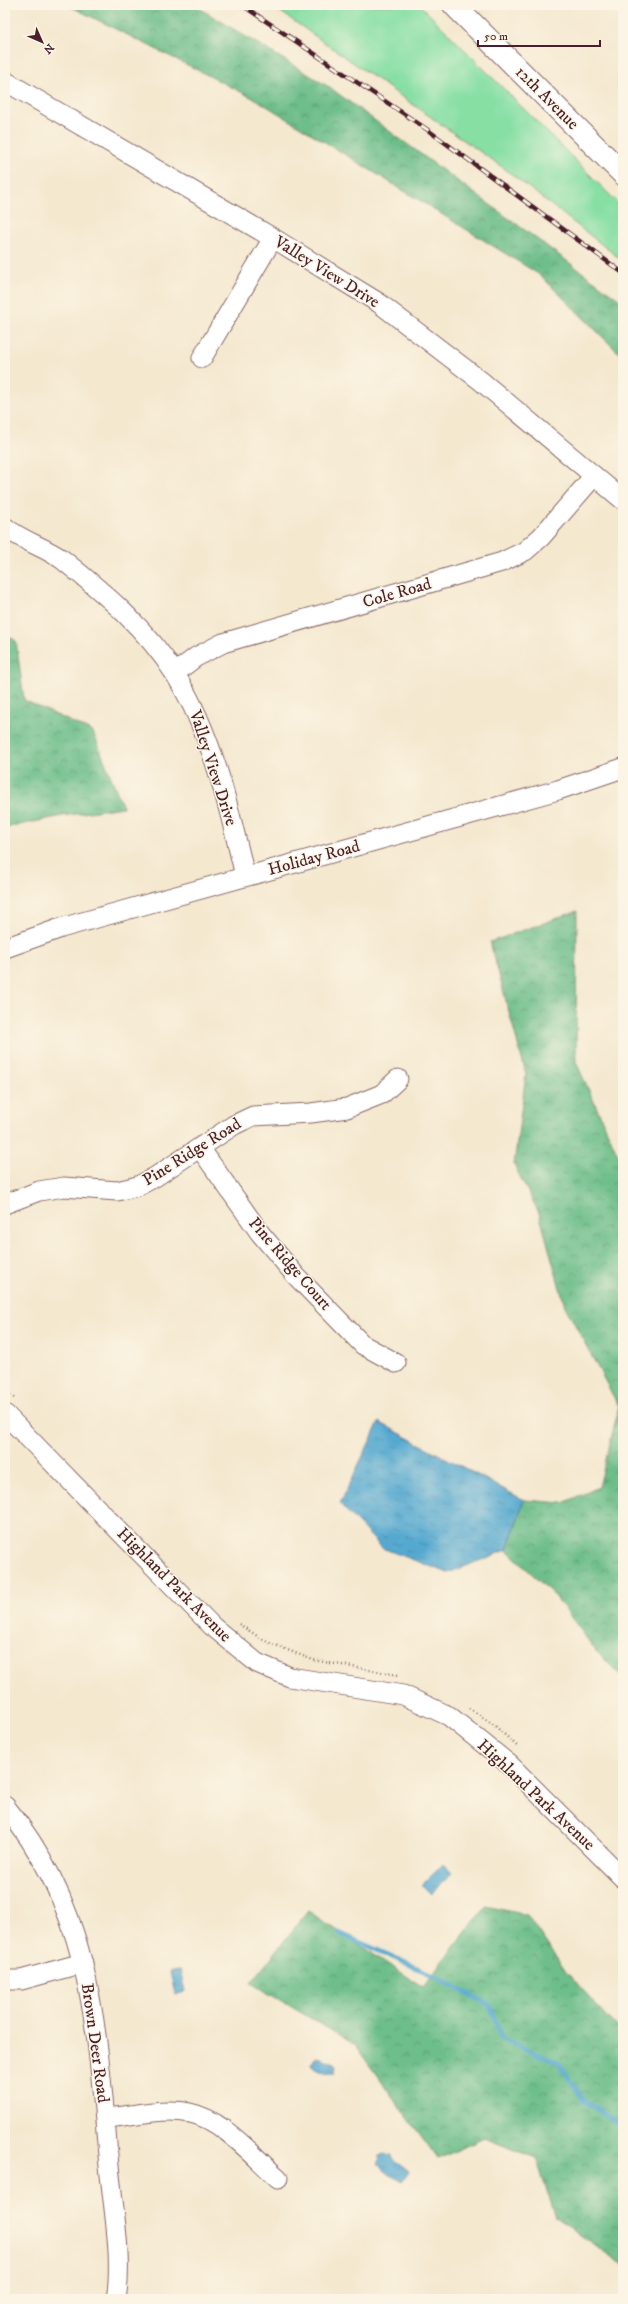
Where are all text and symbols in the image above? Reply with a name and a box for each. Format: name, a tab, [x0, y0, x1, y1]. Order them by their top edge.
north arrow	[22, 22, 62, 62]
scale bar	[478, 22, 600, 48]
text: 50 m	[484, 29, 508, 44]
text: N	[40, 40, 57, 57]
street label: 12th Avenue	[510, 61, 584, 135]
street label: Valley View Drive	[269, 230, 384, 313]
street label: Cole Road	[360, 573, 434, 613]
street label: Valley View Drive	[184, 706, 242, 829]
street label: Holiday Road	[266, 835, 363, 881]
street label: Pine Ridge Road	[139, 1113, 246, 1191]
street label: Pine Ridge Court	[243, 1213, 337, 1316]
street label: Highland Park Avenue	[112, 1523, 236, 1647]
street label: Highland Park Avenue	[472, 1735, 600, 1855]
street label: Brown Deer Road	[76, 1982, 114, 2105]

